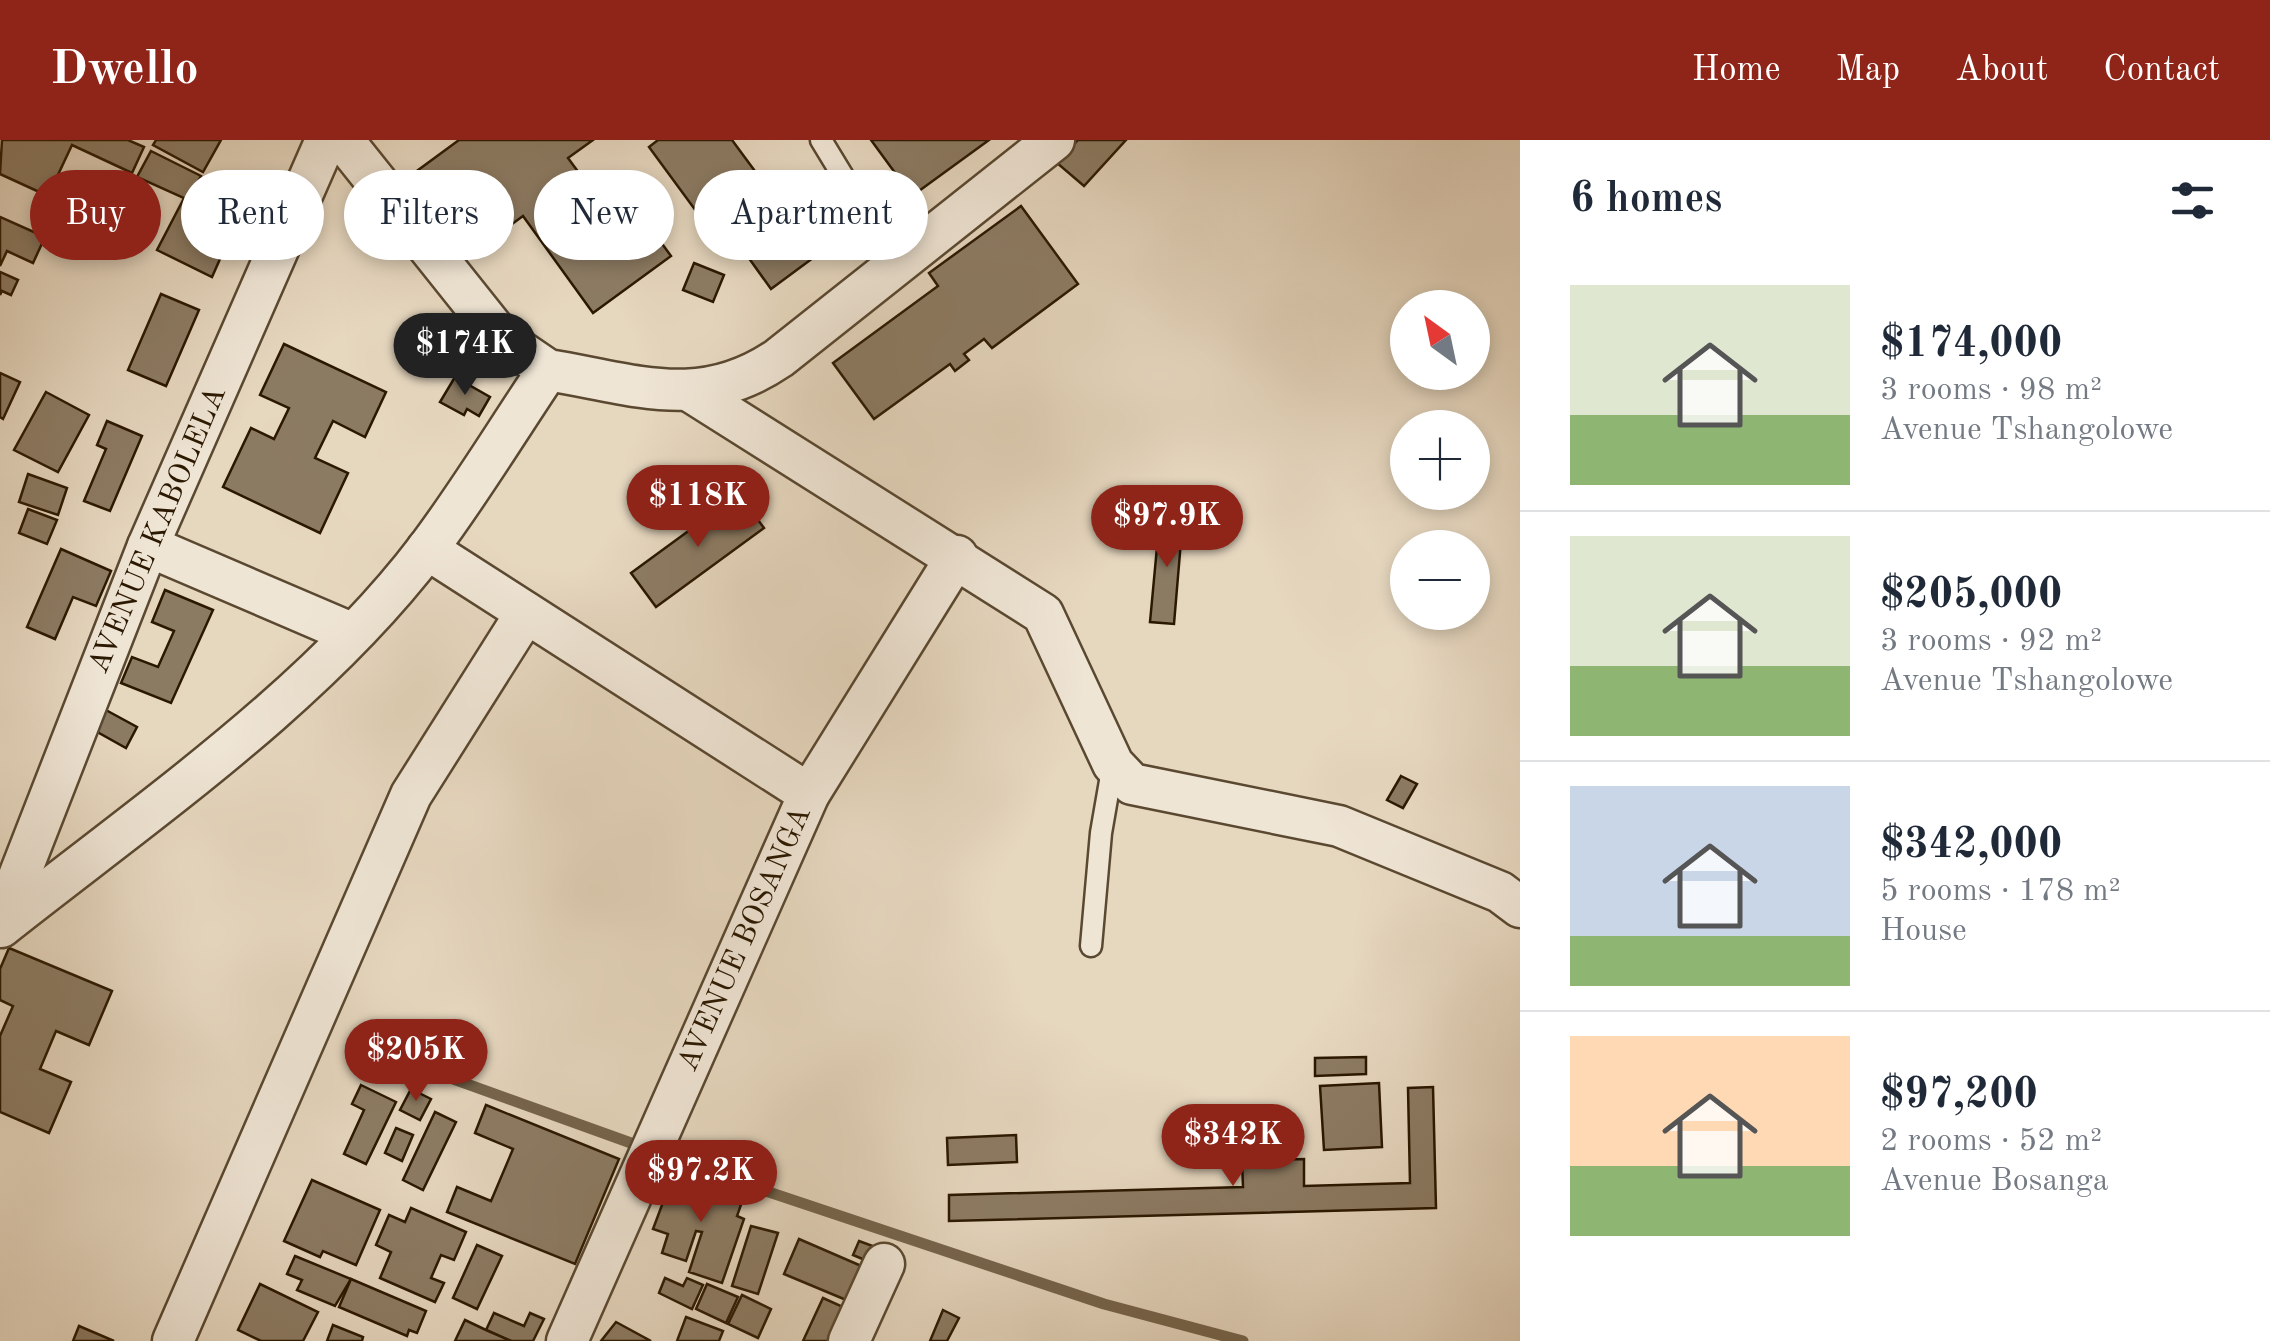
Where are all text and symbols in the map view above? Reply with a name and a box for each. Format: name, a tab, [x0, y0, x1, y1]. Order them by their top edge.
text: Dwello	[50, 46, 199, 94]
text: Home	[1692, 53, 1781, 88]
text: Map	[1836, 53, 1900, 88]
text: About	[1955, 53, 2048, 88]
text: Contact	[2103, 53, 2220, 88]
chip: Buy	[30, 170, 161, 260]
chip: Rent	[181, 170, 324, 260]
chip: Filters	[344, 170, 514, 260]
chip: New	[534, 170, 674, 260]
chip: Apartment	[694, 170, 928, 260]
icon: filters	[2165, 173, 2220, 228]
text: 6 homes	[1570, 179, 1722, 221]
north arrow	[1390, 290, 1490, 390]
map controls	[1390, 290, 1490, 630]
pin: $174K	[395, 313, 535, 398]
text: $174,000	[1880, 324, 2062, 366]
icon: home	[1650, 325, 1770, 445]
text: $174K	[416, 329, 514, 361]
text: 3 rooms · 98 m²	[1880, 375, 2102, 407]
street label: AVENUE KABOLELA	[84, 382, 232, 678]
button: +	[1390, 410, 1490, 510]
text: Avenue Tshangolowe	[1880, 415, 2173, 447]
pin: $118K	[628, 465, 768, 550]
text: $118K	[649, 481, 747, 513]
pin: $97.9K	[1086, 485, 1248, 570]
text: $97.9K	[1113, 501, 1221, 533]
button: −	[1390, 530, 1490, 630]
text: $205,000	[1880, 575, 2062, 617]
icon: home	[1650, 576, 1770, 696]
text: 3 rooms · 92 m²	[1880, 626, 2102, 658]
text: Avenue Tshangolowe	[1880, 666, 2173, 698]
street label: AVENUE BOSANGA	[673, 802, 817, 1076]
text: $342,000	[1880, 825, 2062, 867]
icon: home	[1650, 826, 1770, 946]
text: 5 rooms · 178 m²	[1880, 876, 2121, 908]
text: House	[1880, 916, 1967, 948]
pin: $205K	[346, 1019, 486, 1104]
text: $205K	[367, 1035, 465, 1067]
text: $97,200	[1880, 1075, 2038, 1117]
icon: home	[1650, 1076, 1770, 1196]
pin: $342K	[1163, 1104, 1303, 1189]
text: $342K	[1184, 1120, 1282, 1152]
text: 2 rooms · 52 m²	[1880, 1126, 2102, 1158]
pin: $97.2K	[620, 1140, 782, 1225]
text: $97.2K	[647, 1156, 755, 1188]
text: Avenue Bosanga	[1880, 1166, 2109, 1198]

